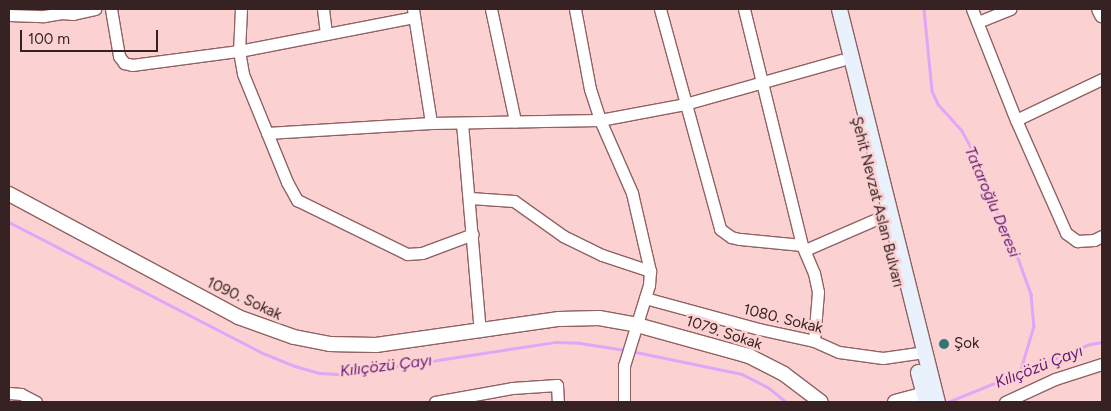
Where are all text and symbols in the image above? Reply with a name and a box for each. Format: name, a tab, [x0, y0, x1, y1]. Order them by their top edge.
scale bar	[22, 20, 160, 52]
text: 100 m	[28, 30, 70, 48]
street label: Şehit Nevzat Aslan Bulvarı	[847, 115, 907, 289]
water label: Tataroğlu Deresi	[960, 144, 1024, 260]
street label: 1090. Sokak	[204, 274, 284, 324]
street label: 1080. Sokak	[741, 300, 825, 338]
street label: 1079. Sokak	[684, 312, 764, 354]
place label: Şok	[954, 335, 979, 353]
marker: Şok	[938, 338, 950, 350]
water label: Kılıçözü Çayı	[992, 341, 1086, 393]
water label: Kılıçözü Çayı	[339, 351, 433, 381]

